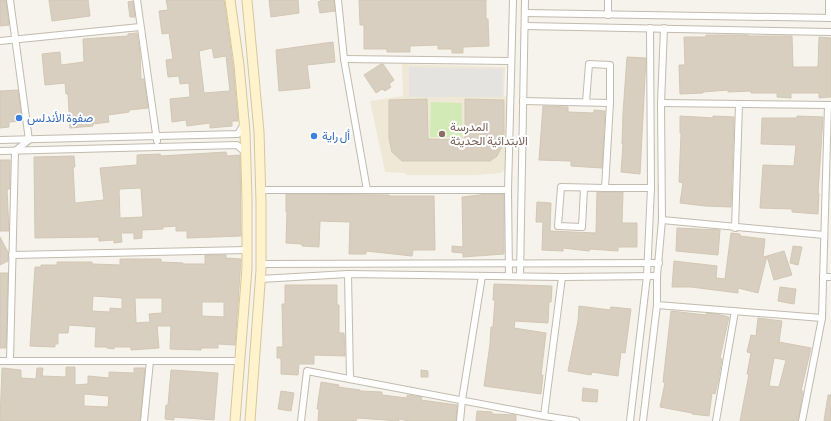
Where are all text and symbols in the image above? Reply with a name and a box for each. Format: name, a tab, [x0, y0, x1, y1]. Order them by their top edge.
place label: صفوة الأندلس	[27, 111, 93, 126]
marker: صفوة الأندلس	[14, 113, 24, 123]
place label: المدرسة الابتدائية الحديثة	[450, 120, 528, 148]
place label: أل راية	[322, 129, 350, 144]
marker: المدرسة الابتدائية الحديثة	[437, 129, 447, 139]
marker: أل راية	[309, 131, 319, 141]

